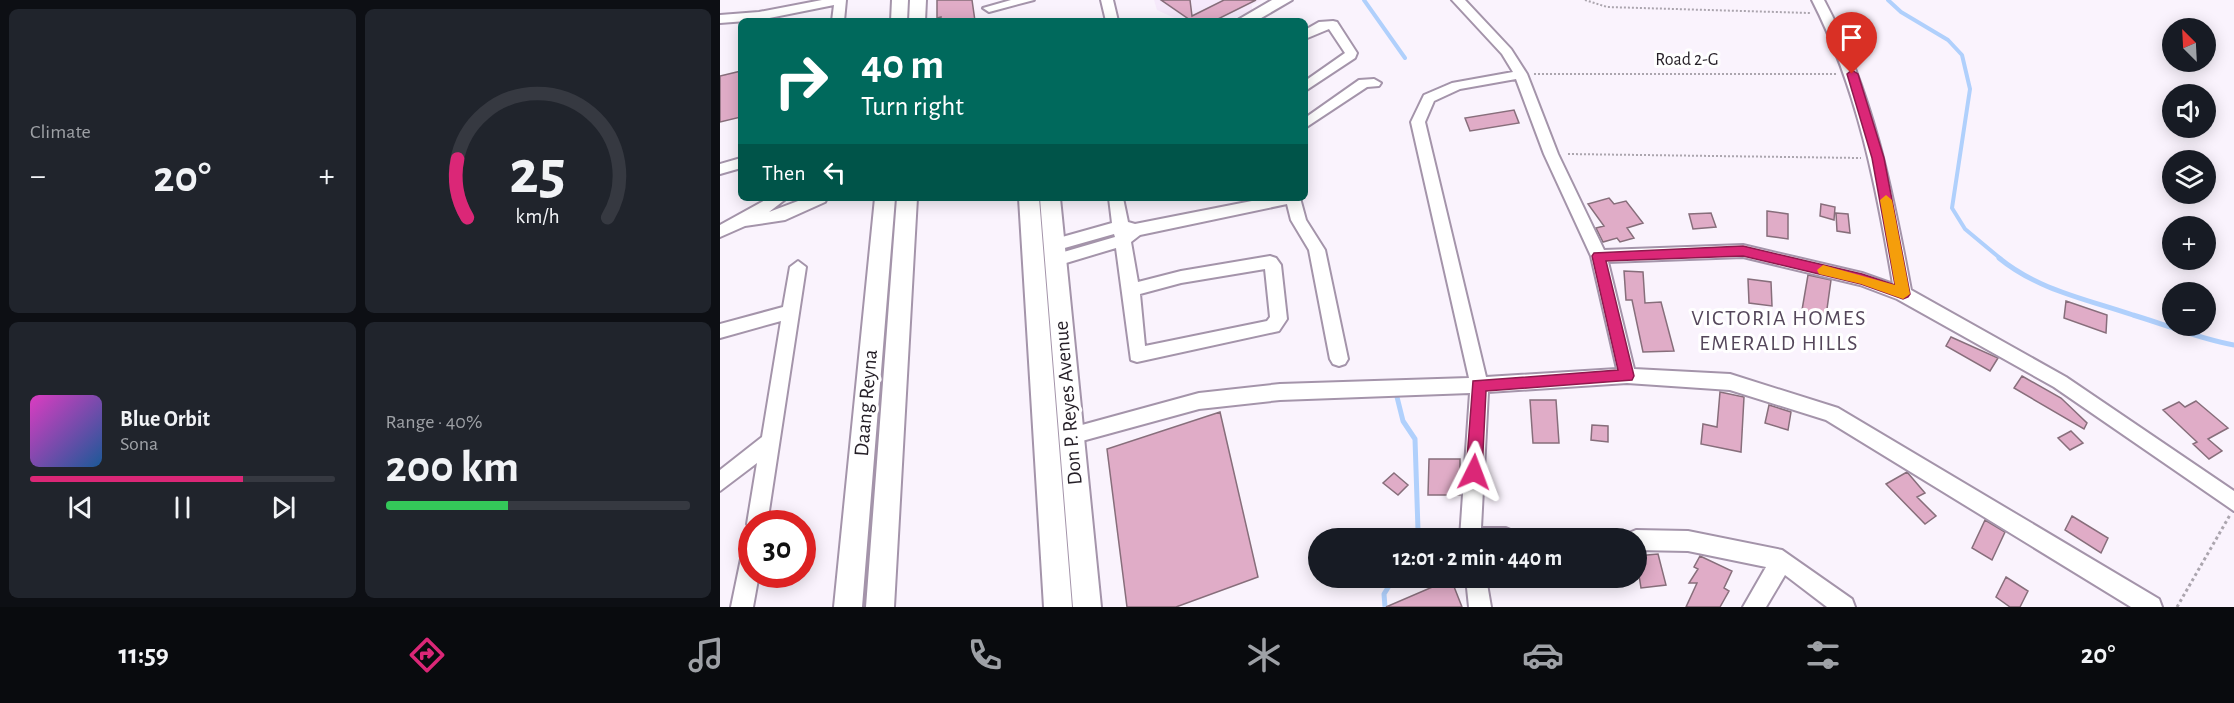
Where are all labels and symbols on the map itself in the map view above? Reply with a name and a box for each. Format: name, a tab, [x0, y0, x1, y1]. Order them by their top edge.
pin	[1826, 12, 1877, 74]
north arrow	[2162, 18, 2216, 72]
street label: Road 2-G	[1655, 51, 1719, 69]
district label: VICTORIA HOMES EMERALD HILLS	[1691, 307, 1867, 354]
street label: Don P. Reyes Avenue	[1050, 320, 1086, 486]
street label: Daang Reyna	[851, 348, 881, 457]
position arrow	[1442, 440, 1506, 504]
speed limit sign: 30	[738, 510, 816, 588]

